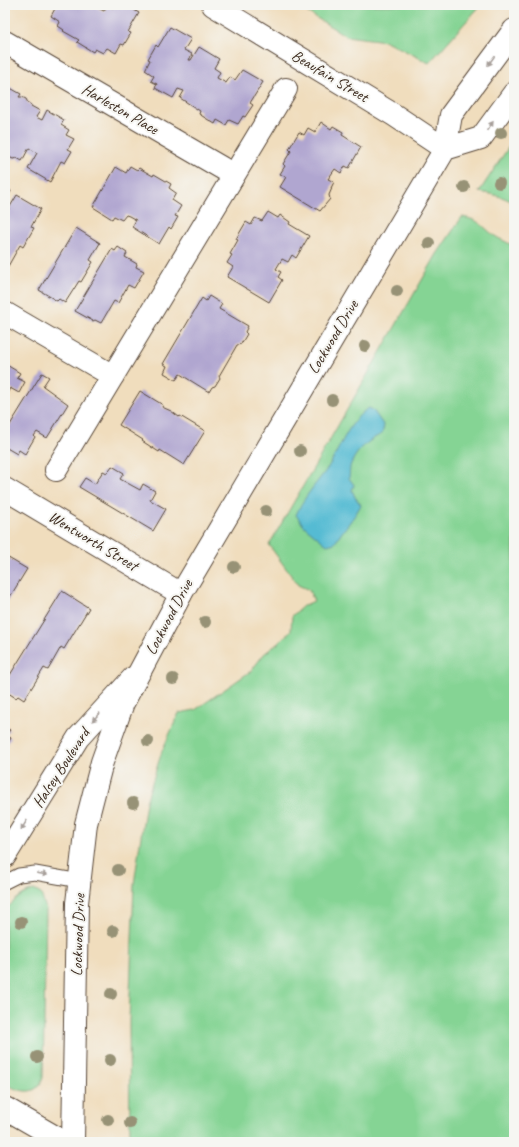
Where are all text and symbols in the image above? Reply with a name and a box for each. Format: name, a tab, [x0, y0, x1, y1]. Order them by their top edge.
street label: Beaufain Street	[288, 45, 373, 108]
one-way arrow	[487, 56, 495, 67]
street label: Harleston Place	[78, 79, 163, 140]
one-way arrow	[486, 120, 494, 131]
street label: Lockwood Drive	[303, 295, 364, 377]
street label: Wentworth Street	[45, 507, 143, 577]
street label: Lockwood Drive	[141, 574, 198, 658]
one-way arrow	[92, 712, 101, 723]
street label: Halsey Boulevard	[28, 722, 96, 811]
one-way arrow	[21, 819, 28, 831]
one-way arrow	[36, 871, 48, 877]
street label: Lockwood Drive	[67, 892, 89, 976]

